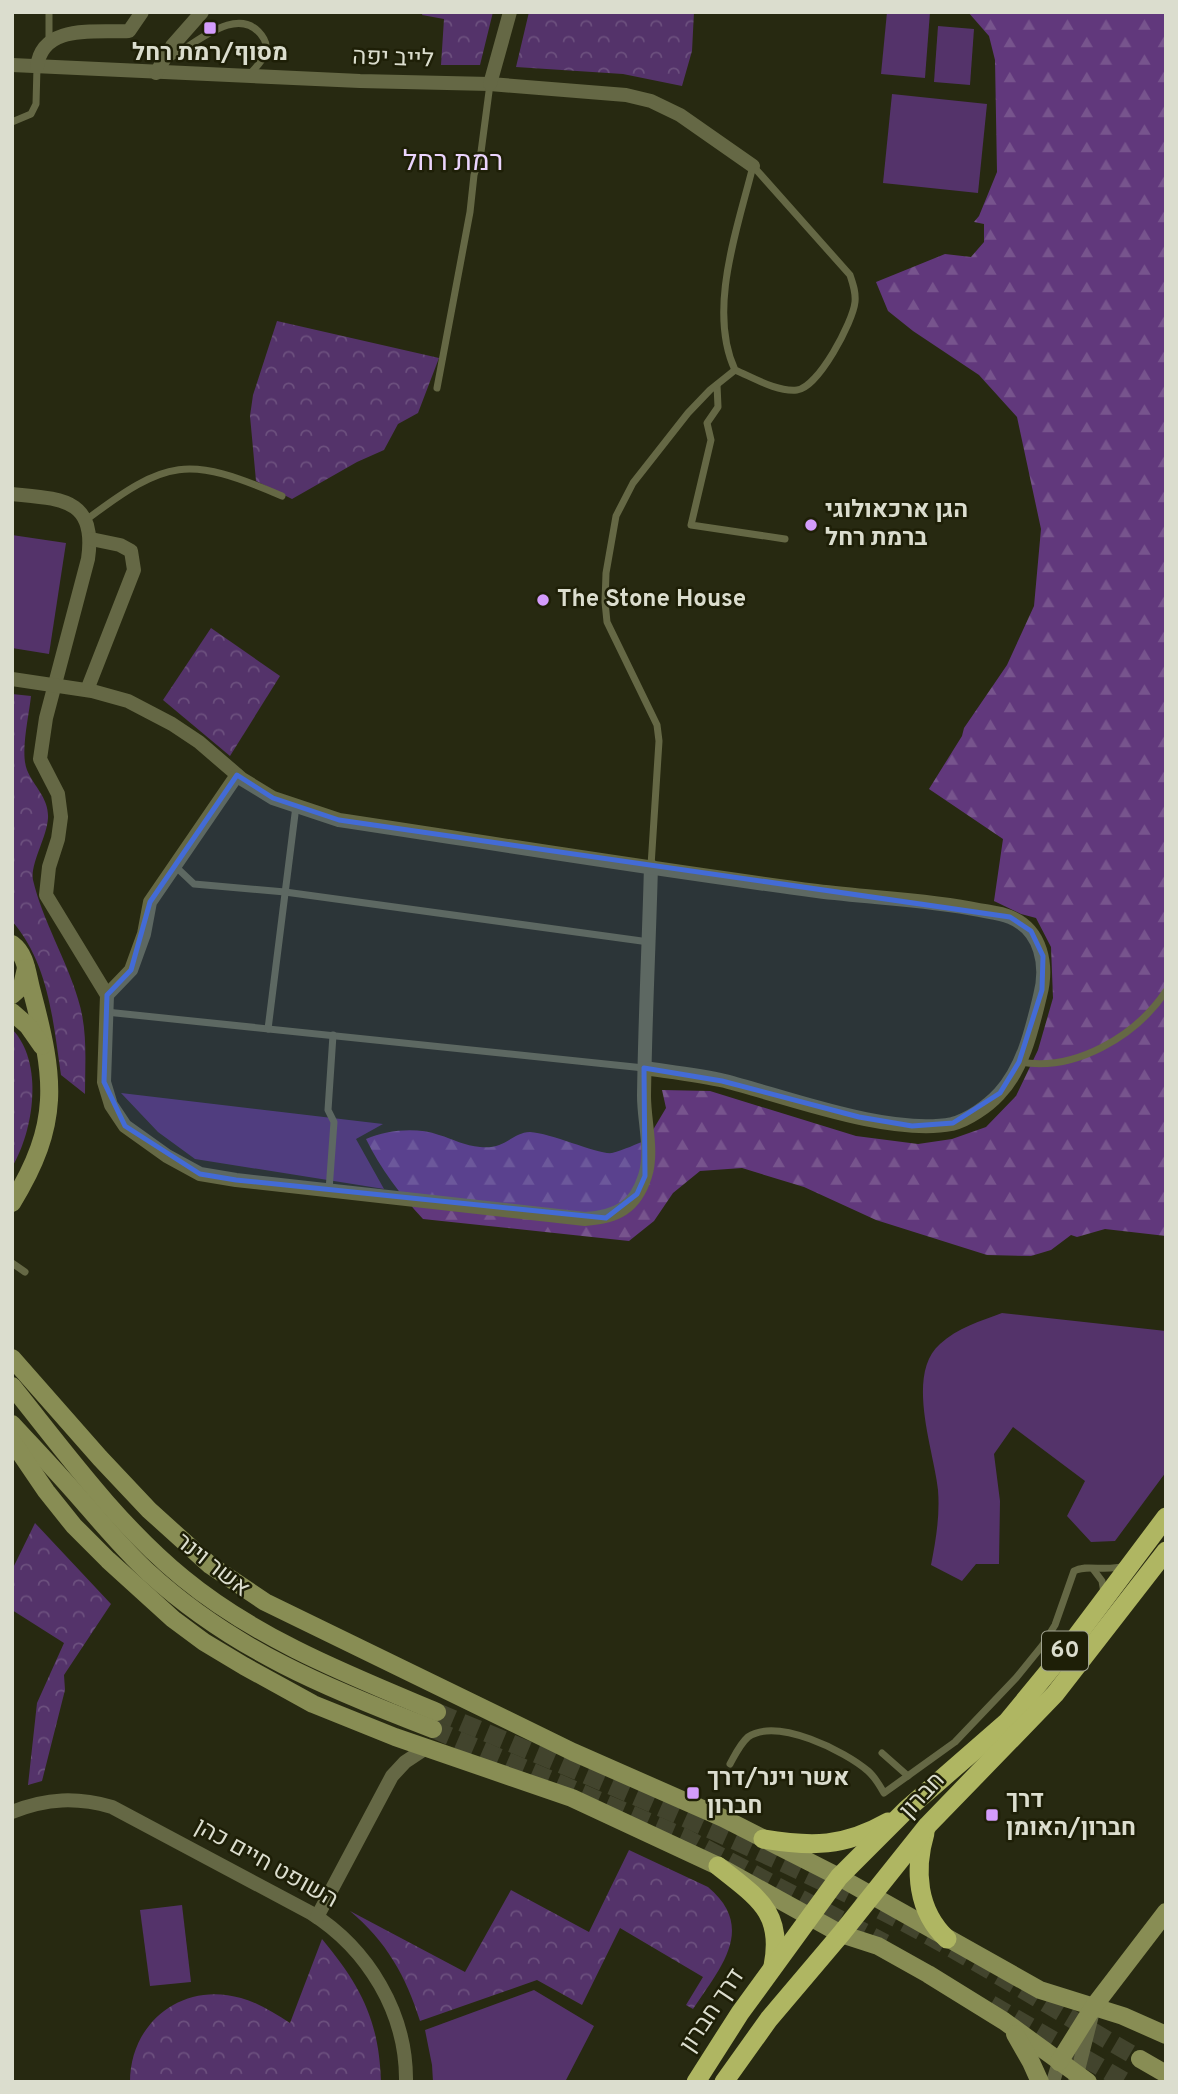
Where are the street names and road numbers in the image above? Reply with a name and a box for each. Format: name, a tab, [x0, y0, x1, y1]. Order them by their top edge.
street label: לייב יפה	[352, 43, 434, 75]
street label: אשר וינר	[169, 1527, 255, 1605]
road number: 60	[1042, 1632, 1088, 1670]
street label: חברון	[894, 1766, 952, 1826]
street label: השופט חיים כהן	[189, 1812, 343, 1916]
street label: דרך חברון	[674, 1963, 752, 2059]

